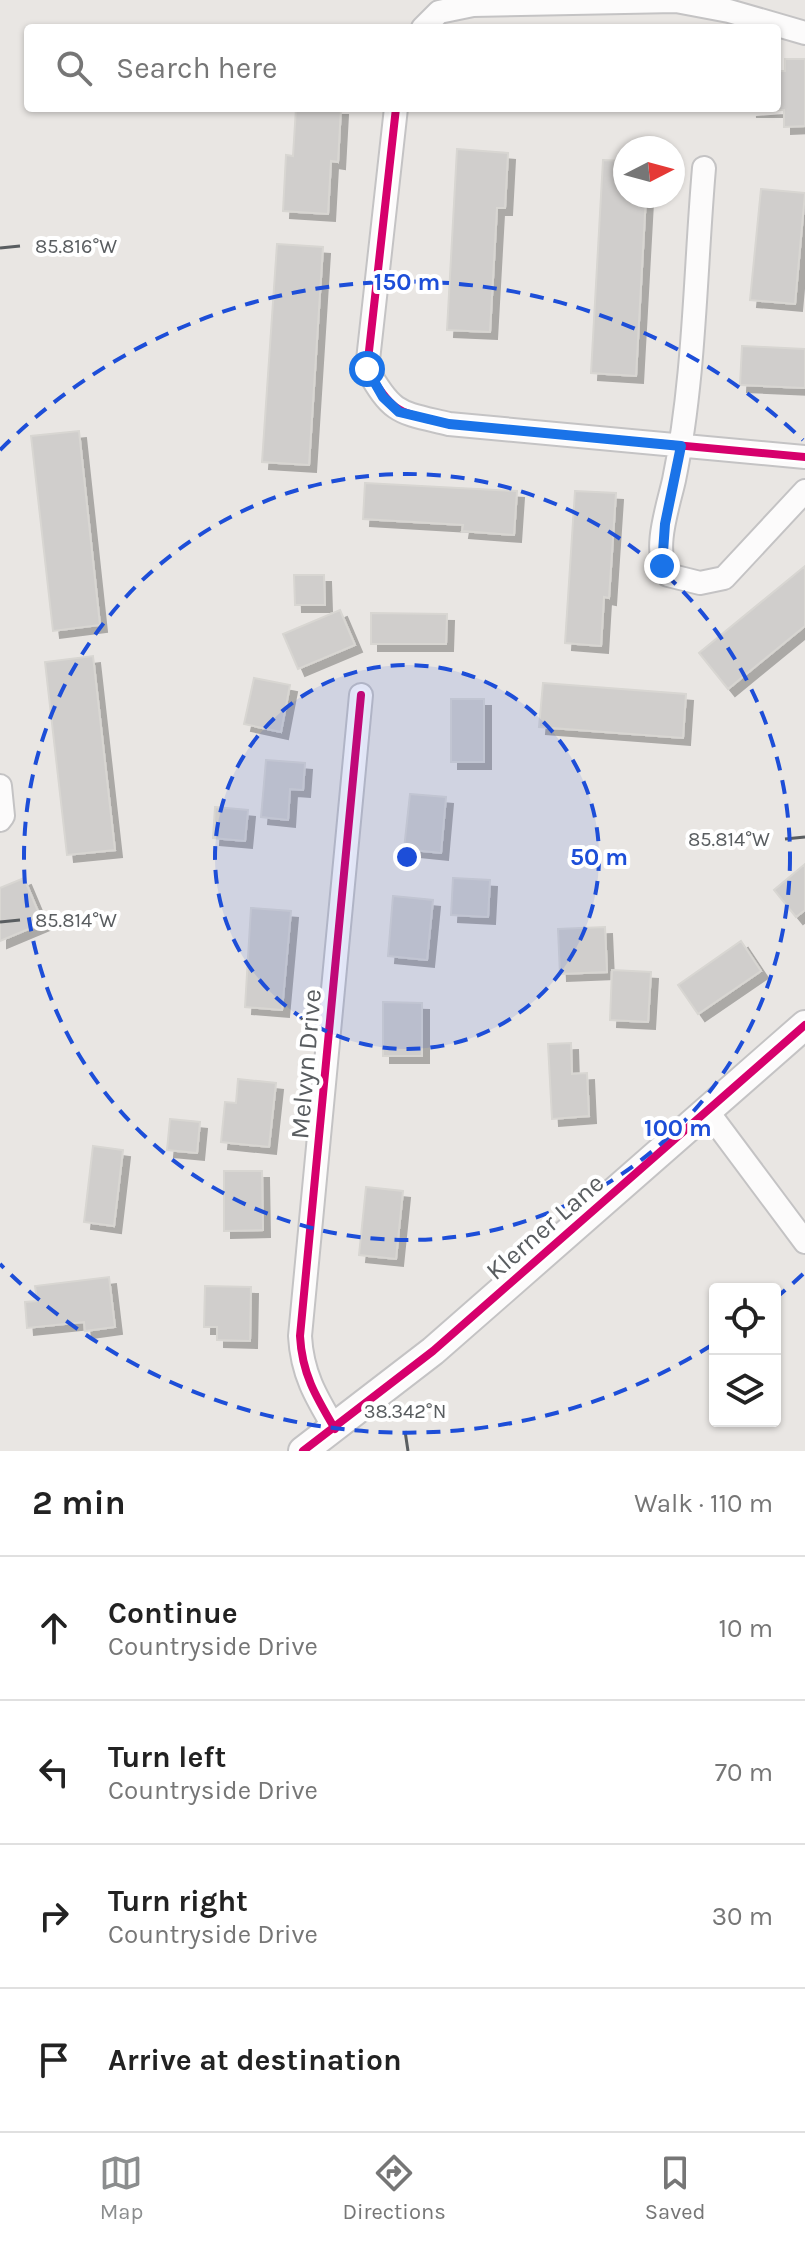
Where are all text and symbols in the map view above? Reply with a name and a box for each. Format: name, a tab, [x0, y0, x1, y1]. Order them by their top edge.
search box	[24, 24, 781, 112]
icon: search	[52, 46, 96, 90]
text: Search here	[116, 50, 277, 86]
north arrow	[613, 136, 685, 208]
text: 85.816°W	[35, 235, 117, 258]
text: 150 m	[374, 268, 440, 296]
route start	[349, 351, 385, 387]
route end	[644, 548, 680, 584]
text: 85.814°W	[688, 828, 770, 851]
centre of rings	[393, 843, 421, 871]
text: 50 m	[570, 843, 628, 871]
text: 85.814°W	[35, 909, 117, 932]
street label: Melvyn Drive	[284, 988, 328, 1140]
text: 100 m	[644, 1114, 712, 1142]
street label: Klerner Lane	[480, 1167, 610, 1287]
map controls	[709, 1283, 781, 1427]
button: locate	[709, 1283, 781, 1355]
button: layers	[709, 1355, 781, 1427]
text: 38.342°N	[364, 1400, 446, 1423]
text: 2 min	[32, 1483, 126, 1523]
text: Walk · 110 m	[634, 1488, 773, 1519]
text: Continue	[108, 1595, 238, 1631]
icon: ahead	[32, 1606, 76, 1650]
text: 10 m	[718, 1613, 773, 1644]
text: Countryside Drive	[108, 1631, 318, 1662]
text: Turn left	[108, 1739, 226, 1775]
icon: left	[32, 1750, 76, 1794]
text: 70 m	[715, 1757, 773, 1788]
text: Countryside Drive	[108, 1775, 318, 1806]
text: Turn right	[108, 1883, 248, 1919]
icon: right	[32, 1894, 76, 1938]
text: 30 m	[712, 1901, 773, 1932]
text: Countryside Drive	[108, 1919, 318, 1950]
icon: arrive	[32, 2038, 76, 2082]
text: Arrive at destination	[108, 2042, 402, 2078]
tab: Map	[99, 2151, 143, 2225]
tab: Directions	[342, 2151, 446, 2225]
tab: Saved	[645, 2151, 706, 2225]

